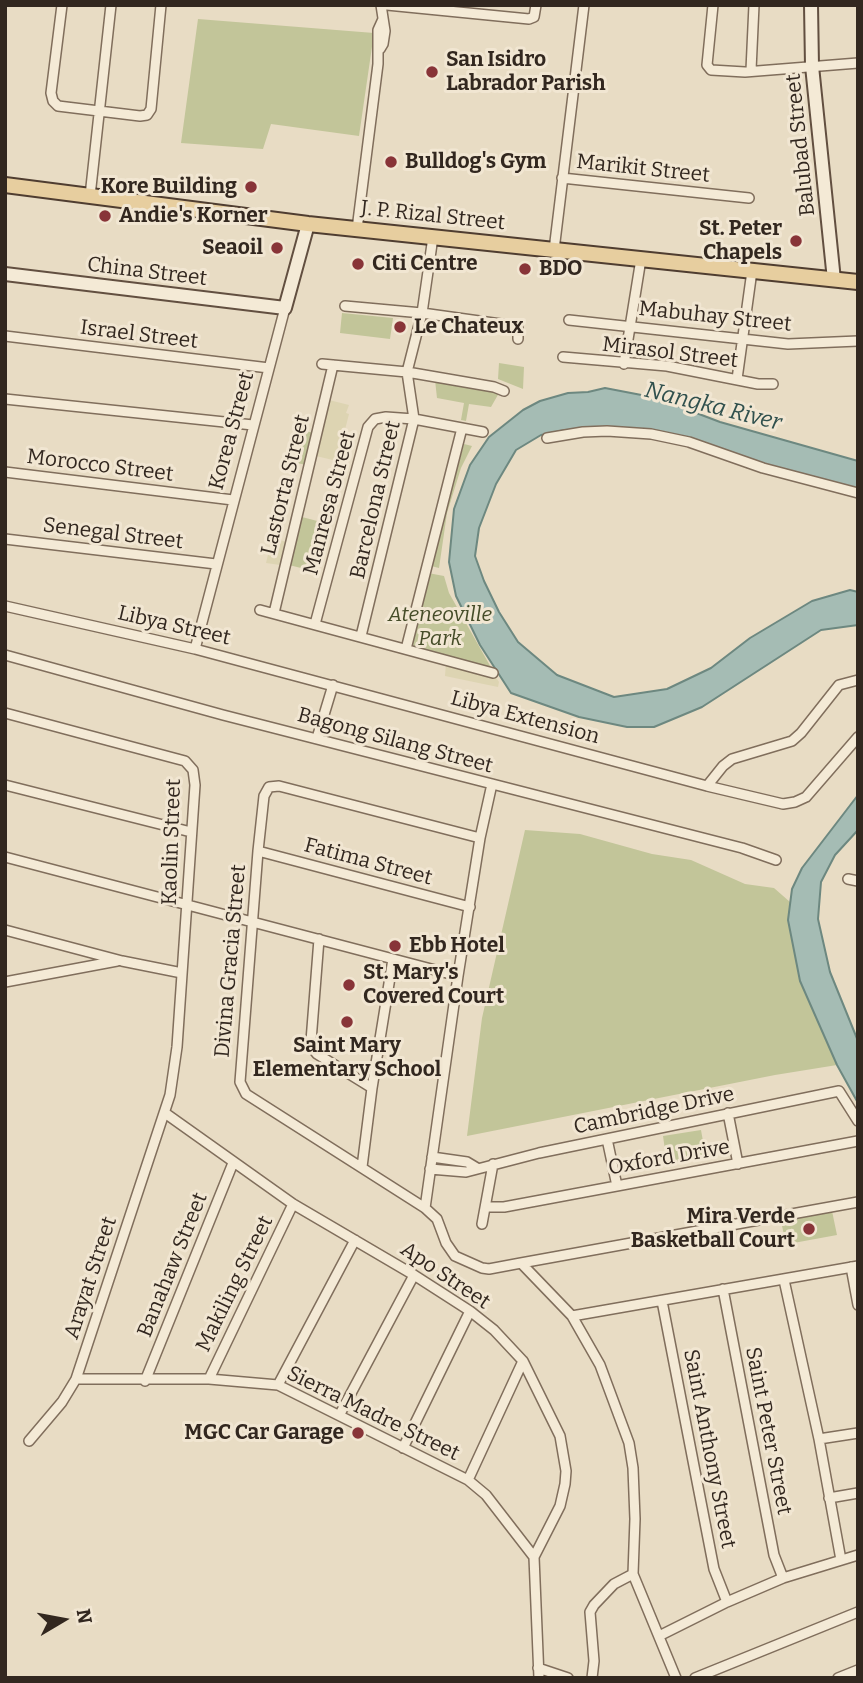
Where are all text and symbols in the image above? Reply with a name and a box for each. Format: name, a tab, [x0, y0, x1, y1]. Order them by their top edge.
place label: San Isidro Labrador Parish	[446, 47, 605, 97]
marker: San Isidro Labrador Parish	[424, 64, 440, 80]
street label: Balubad Street	[781, 72, 821, 218]
place label: Bulldog's Gym	[405, 149, 546, 175]
street label: Marikit Street	[575, 149, 711, 189]
marker: Bulldog's Gym	[383, 154, 399, 170]
place label: Kore Building	[101, 174, 237, 200]
marker: Kore Building	[243, 179, 259, 195]
street label: J. P. Rizal Street	[360, 196, 506, 236]
place label: Andie's Korner	[119, 203, 268, 229]
marker: Andie's Korner	[97, 208, 113, 224]
place label: St. Peter Chapels	[699, 216, 782, 266]
marker: St. Peter Chapels	[788, 233, 804, 249]
place label: Seaoil	[202, 235, 263, 261]
marker: Seaoil	[269, 240, 285, 256]
place label: Citi Centre	[372, 251, 477, 277]
street label: China Street	[86, 252, 208, 292]
marker: Citi Centre	[350, 256, 366, 272]
place label: BDO	[539, 256, 582, 282]
marker: BDO	[517, 261, 533, 277]
street label: Mabuhay Street	[637, 296, 793, 338]
place label: Le Chateux	[414, 314, 523, 340]
street label: Israel Street	[79, 315, 199, 355]
marker: Le Chateux	[392, 319, 408, 335]
street label: Mirasol Street	[601, 332, 739, 374]
street label: Korea Street	[204, 369, 260, 493]
water label: Nangka River	[642, 377, 784, 437]
street label: Lastorta Street	[256, 412, 316, 558]
street label: Barcelona Street	[346, 418, 406, 582]
street label: Manresa Street	[299, 428, 361, 578]
street label: Morocco Street	[25, 444, 175, 488]
street label: Senegal Street	[41, 513, 185, 555]
street label: Libya Street	[115, 601, 233, 651]
park label: Ateneoville Park	[388, 602, 492, 652]
street label: Libya Extension	[448, 686, 602, 750]
street label: Bagong Silang Street	[295, 703, 495, 779]
street label: Kaolin Street	[157, 778, 187, 906]
street label: Fatima Street	[301, 833, 435, 891]
street label: Divina Gracia Street	[210, 863, 252, 1059]
place label: Ebb Hotel	[409, 933, 505, 959]
marker: Ebb Hotel	[387, 938, 403, 954]
place label: St. Mary's Covered Court	[363, 960, 504, 1010]
marker: St. Mary's Covered Court	[341, 977, 357, 993]
marker: Saint Mary Elementary School	[339, 1014, 355, 1030]
place label: Saint Mary Elementary School	[253, 1033, 441, 1083]
street label: Cambridge Drive	[571, 1082, 737, 1140]
street label: Oxford Drive	[606, 1135, 732, 1181]
street label: Banahaw Street	[133, 1189, 213, 1341]
place label: Mira Verde Basketball Court	[631, 1204, 795, 1254]
street label: Makiling Street	[191, 1212, 279, 1356]
street label: Arayat Street	[59, 1214, 123, 1342]
marker: Mira Verde Basketball Court	[801, 1221, 817, 1237]
street label: Apo Street	[395, 1237, 495, 1315]
street label: Saint Peter Street	[739, 1345, 797, 1517]
street label: Saint Anthony Street	[677, 1347, 741, 1551]
street label: Sierra Madre Street	[283, 1361, 463, 1467]
place label: MGC Car Garage	[184, 1420, 344, 1446]
marker: MGC Car Garage	[350, 1425, 366, 1441]
north arrow	[28, 1585, 98, 1655]
text: N	[72, 1607, 97, 1625]

